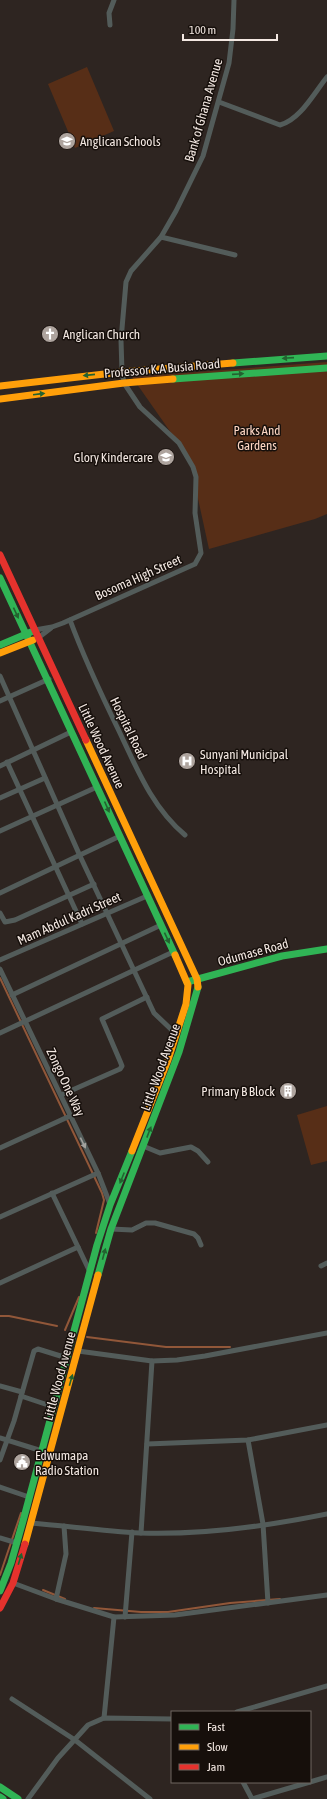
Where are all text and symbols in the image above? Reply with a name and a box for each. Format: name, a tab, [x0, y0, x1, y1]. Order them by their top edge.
scale bar	[183, 16, 277, 42]
text: 100 m	[189, 23, 216, 37]
street label: Bank of Ghana Avenue	[182, 57, 225, 164]
school or university icon: Anglican Schools	[57, 131, 77, 151]
place label: Anglican Schools	[80, 134, 161, 149]
church icon: Anglican Church	[40, 324, 60, 344]
place label: Anglican Church	[63, 327, 140, 342]
one-way arrow	[282, 354, 294, 361]
street label: Professor K.A Busia Road	[104, 356, 221, 381]
one-way arrow	[232, 371, 244, 378]
one-way arrow	[83, 372, 95, 379]
one-way arrow	[33, 391, 45, 397]
park label: Parks And Gardens	[234, 423, 280, 453]
school or university icon: Glory Kindercare	[156, 447, 176, 467]
place label: Glory Kindercare	[74, 450, 153, 465]
street label: Bosoma High Street	[93, 552, 184, 603]
one-way arrow	[13, 607, 19, 619]
street label: Hospital Road	[107, 695, 150, 762]
street label: Little Wood Avenue	[75, 701, 128, 791]
place label: Sunyani Municipal Hospital	[200, 747, 289, 777]
hospital icon: Sunyani Municipal Hospital	[177, 751, 197, 771]
one-way arrow	[104, 801, 110, 813]
street label: Mam Abdul Kadri Street	[15, 889, 123, 948]
one-way arrow	[164, 932, 170, 943]
street label: Odumase Road	[216, 936, 290, 969]
street label: Little Wood Avenue	[138, 1021, 183, 1113]
street label: Zongo One Way	[43, 1046, 88, 1119]
building icon: Primary B Block	[278, 1081, 298, 1101]
place label: Primary B Block	[201, 1084, 275, 1099]
one-way arrow	[146, 1126, 152, 1138]
one-way arrow	[80, 1138, 86, 1149]
one-way arrow	[118, 1172, 124, 1184]
one-way arrow	[102, 1248, 108, 1261]
street label: Little Wood Avenue	[40, 1330, 79, 1422]
one-way arrow	[68, 1374, 74, 1386]
place label: Edwumapa Radio Station	[35, 1448, 99, 1478]
public building icon: Edwumapa Radio Station	[12, 1452, 32, 1472]
one-way arrow	[17, 1553, 23, 1565]
legend	[171, 1711, 311, 1783]
text: Fast	[207, 1720, 225, 1734]
text: Slow	[207, 1740, 228, 1754]
text: Jam	[207, 1760, 225, 1774]

